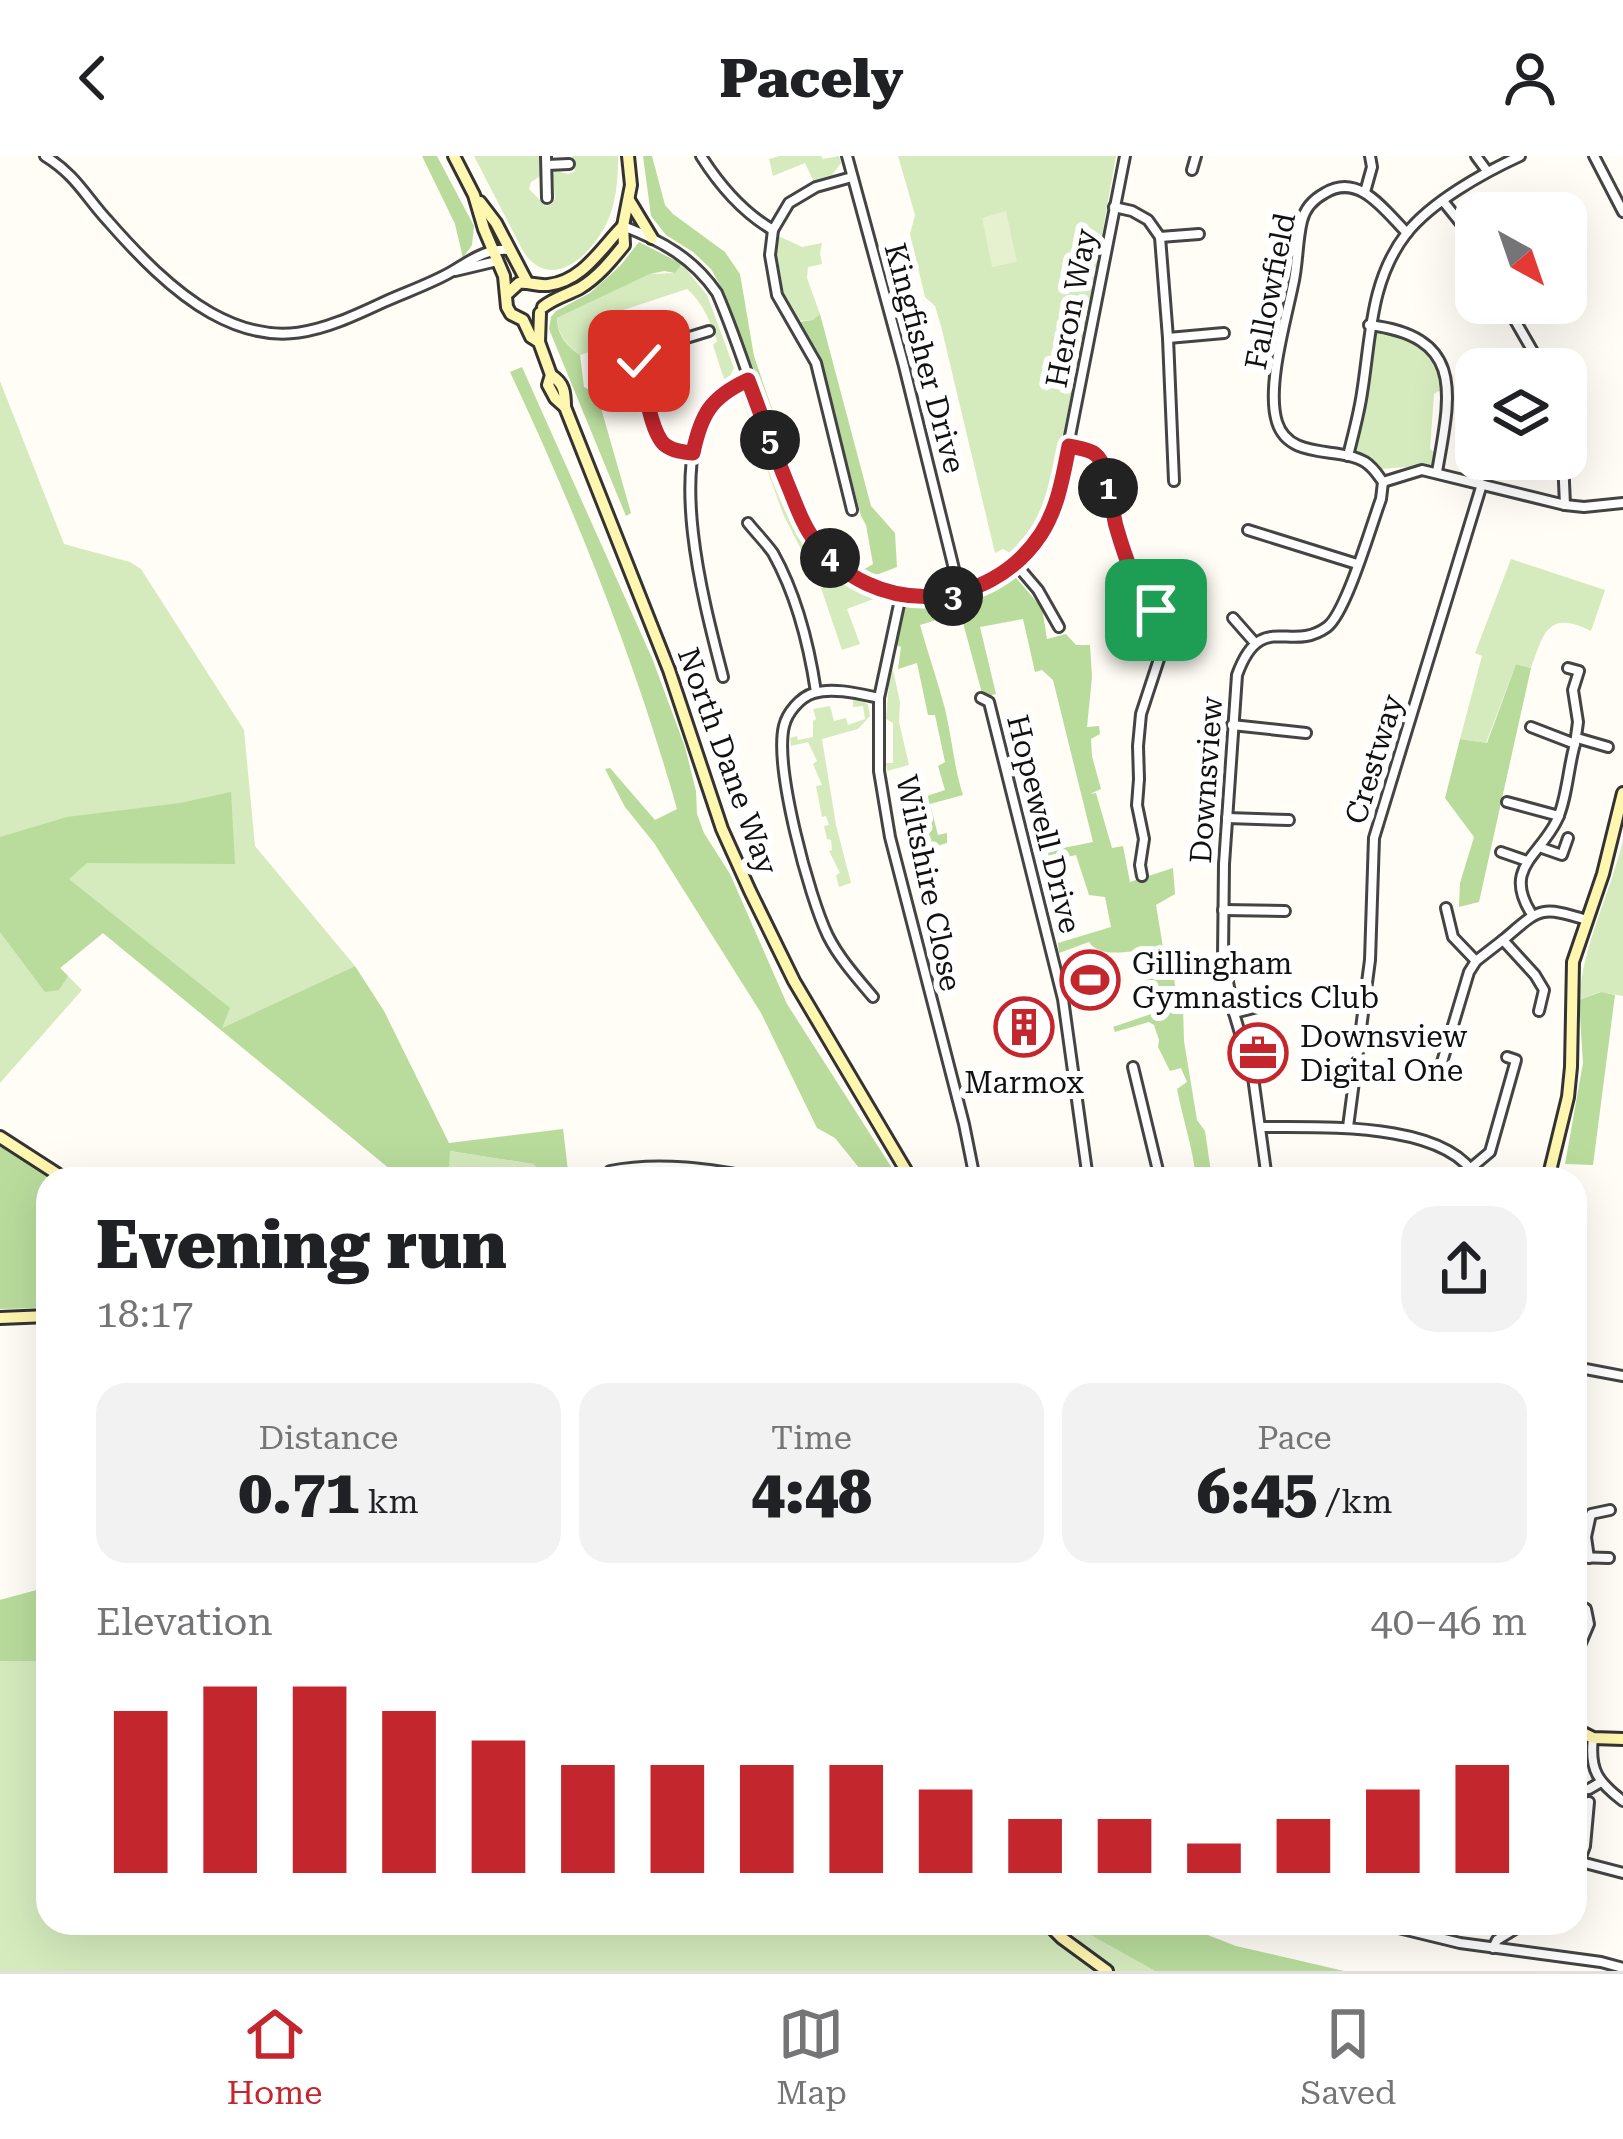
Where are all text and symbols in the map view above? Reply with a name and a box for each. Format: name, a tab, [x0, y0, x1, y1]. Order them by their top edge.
icon: back	[60, 45, 126, 111]
icon: person	[1497, 45, 1563, 111]
text: Pacely	[719, 47, 904, 110]
north arrow	[1455, 192, 1587, 324]
map controls	[1455, 192, 1587, 480]
street label: Fallowfield	[1238, 210, 1302, 372]
street label: Heron Way	[1038, 225, 1104, 390]
street label: Kingfisher Drive	[877, 239, 973, 477]
pin	[588, 310, 690, 412]
icon: check	[606, 328, 672, 394]
button: layers	[1455, 348, 1587, 480]
pin: 5	[740, 410, 800, 470]
text: 5	[761, 420, 779, 459]
pin: 1	[1078, 458, 1138, 518]
text: 1	[1099, 468, 1117, 507]
pin: 4	[800, 528, 860, 588]
text: 4	[821, 538, 839, 577]
pin	[1105, 559, 1207, 661]
pin: 3	[923, 566, 983, 626]
text: 3	[944, 576, 962, 615]
icon: arrive	[1123, 577, 1189, 643]
street label: North Dane Way	[671, 643, 785, 879]
street label: Crestway	[1338, 690, 1410, 828]
street label: Downsview	[1183, 695, 1229, 865]
street label: Hopewell Drive	[1000, 711, 1088, 937]
street label: Wiltshire Close	[889, 772, 969, 994]
place label: Gillingham Gymnastics Club	[1132, 946, 1379, 1015]
sports icon: Gillingham Gymnastics Club	[1059, 949, 1121, 1011]
building icon: Marmox	[993, 996, 1055, 1058]
place label: Downsview Digital One	[1300, 1019, 1467, 1088]
office icon: Downsview Digital One	[1227, 1022, 1289, 1084]
place label: Marmox	[964, 1065, 1084, 1100]
button: share	[1401, 1206, 1527, 1332]
text: Evening run	[96, 1207, 507, 1284]
text: 18:17	[96, 1291, 193, 1337]
text: Distance	[259, 1418, 398, 1457]
text: Time	[771, 1418, 852, 1457]
text: Pace	[1257, 1418, 1332, 1457]
text: 0.71	[238, 1457, 359, 1528]
text: 4:48	[751, 1457, 872, 1528]
text: 6:45	[1197, 1457, 1317, 1528]
text: km	[359, 1482, 419, 1521]
text: /km	[1317, 1482, 1392, 1521]
text: Elevation	[96, 1599, 273, 1645]
text: 40–46 m	[1371, 1599, 1527, 1645]
tab: Home	[227, 2001, 322, 2112]
tab: Map	[776, 2001, 847, 2112]
tab: Saved	[1300, 2001, 1396, 2112]

